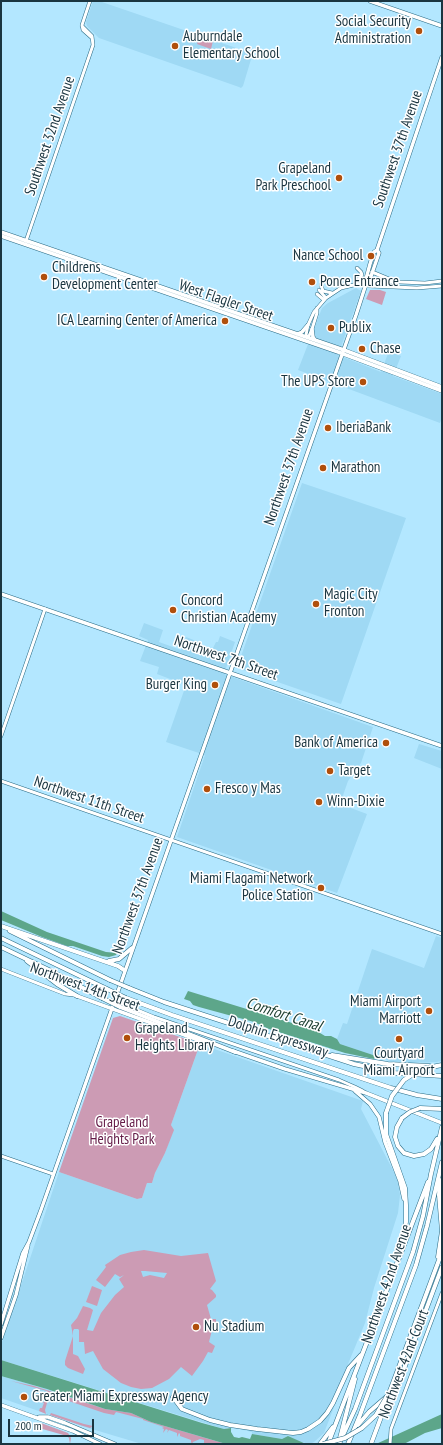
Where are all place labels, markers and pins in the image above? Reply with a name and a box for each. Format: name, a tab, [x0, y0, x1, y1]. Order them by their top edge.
place label: Social Security Administration	[335, 13, 411, 48]
marker: Social Security Administration	[414, 26, 424, 36]
place label: Auburndale Elementary School	[183, 28, 280, 63]
marker: Auburndale Elementary School	[170, 41, 180, 51]
place label: Grapeland Park Preschool	[255, 160, 331, 195]
marker: Grapeland Park Preschool	[334, 173, 344, 183]
place label: Nance School	[293, 247, 363, 265]
marker: Nance School	[366, 251, 376, 261]
place label: Childrens Development Center	[52, 259, 158, 294]
marker: Childrens Development Center	[39, 272, 49, 282]
place label: Ponce Entrance	[320, 273, 399, 291]
marker: Ponce Entrance	[307, 277, 317, 287]
place label: ICA Learning Center of America	[57, 312, 217, 330]
marker: ICA Learning Center of America	[220, 316, 230, 326]
place label: Publix	[339, 319, 371, 337]
marker: Publix	[326, 323, 336, 333]
place label: Chase	[370, 340, 401, 358]
marker: Chase	[357, 344, 367, 354]
place label: The UPS Store	[281, 373, 355, 391]
marker: The UPS Store	[358, 377, 368, 387]
place label: IberiaBank	[336, 419, 391, 437]
marker: IberiaBank	[323, 423, 333, 433]
place label: Marathon	[331, 459, 380, 477]
marker: Marathon	[318, 463, 328, 473]
place label: Magic City Fronton	[324, 586, 378, 621]
place label: Concord Christian Academy	[181, 592, 276, 627]
marker: Magic City Fronton	[311, 599, 321, 609]
marker: Concord Christian Academy	[168, 605, 178, 615]
place label: Burger King	[146, 676, 207, 694]
marker: Burger King	[210, 680, 220, 690]
place label: Bank of America	[294, 734, 378, 752]
marker: Bank of America	[381, 738, 391, 748]
place label: Target	[338, 762, 370, 780]
marker: Target	[325, 766, 335, 776]
place label: Fresco y Mas	[215, 780, 281, 798]
marker: Fresco y Mas	[202, 784, 212, 794]
place label: Winn-Dixie	[327, 793, 385, 811]
marker: Winn-Dixie	[314, 797, 324, 807]
place label: Miami Flagami Network Police Station	[190, 870, 313, 905]
marker: Miami Flagami Network Police Station	[316, 883, 326, 893]
place label: Miami Airport Marriott	[350, 993, 421, 1028]
marker: Miami Airport Marriott	[424, 1006, 434, 1016]
place label: Grapeland Heights Library	[135, 1020, 214, 1055]
marker: Grapeland Heights Library	[122, 1033, 132, 1043]
marker: Courtyard Miami Airport	[394, 1034, 404, 1044]
place label: Courtyard Miami Airport	[363, 1045, 435, 1080]
place label: Nu Stadium	[204, 1318, 264, 1336]
marker: Nu Stadium	[191, 1322, 201, 1332]
place label: Greater Miami Expressway Agency	[32, 1388, 208, 1406]
marker: Greater Miami Expressway Agency	[19, 1392, 29, 1402]

